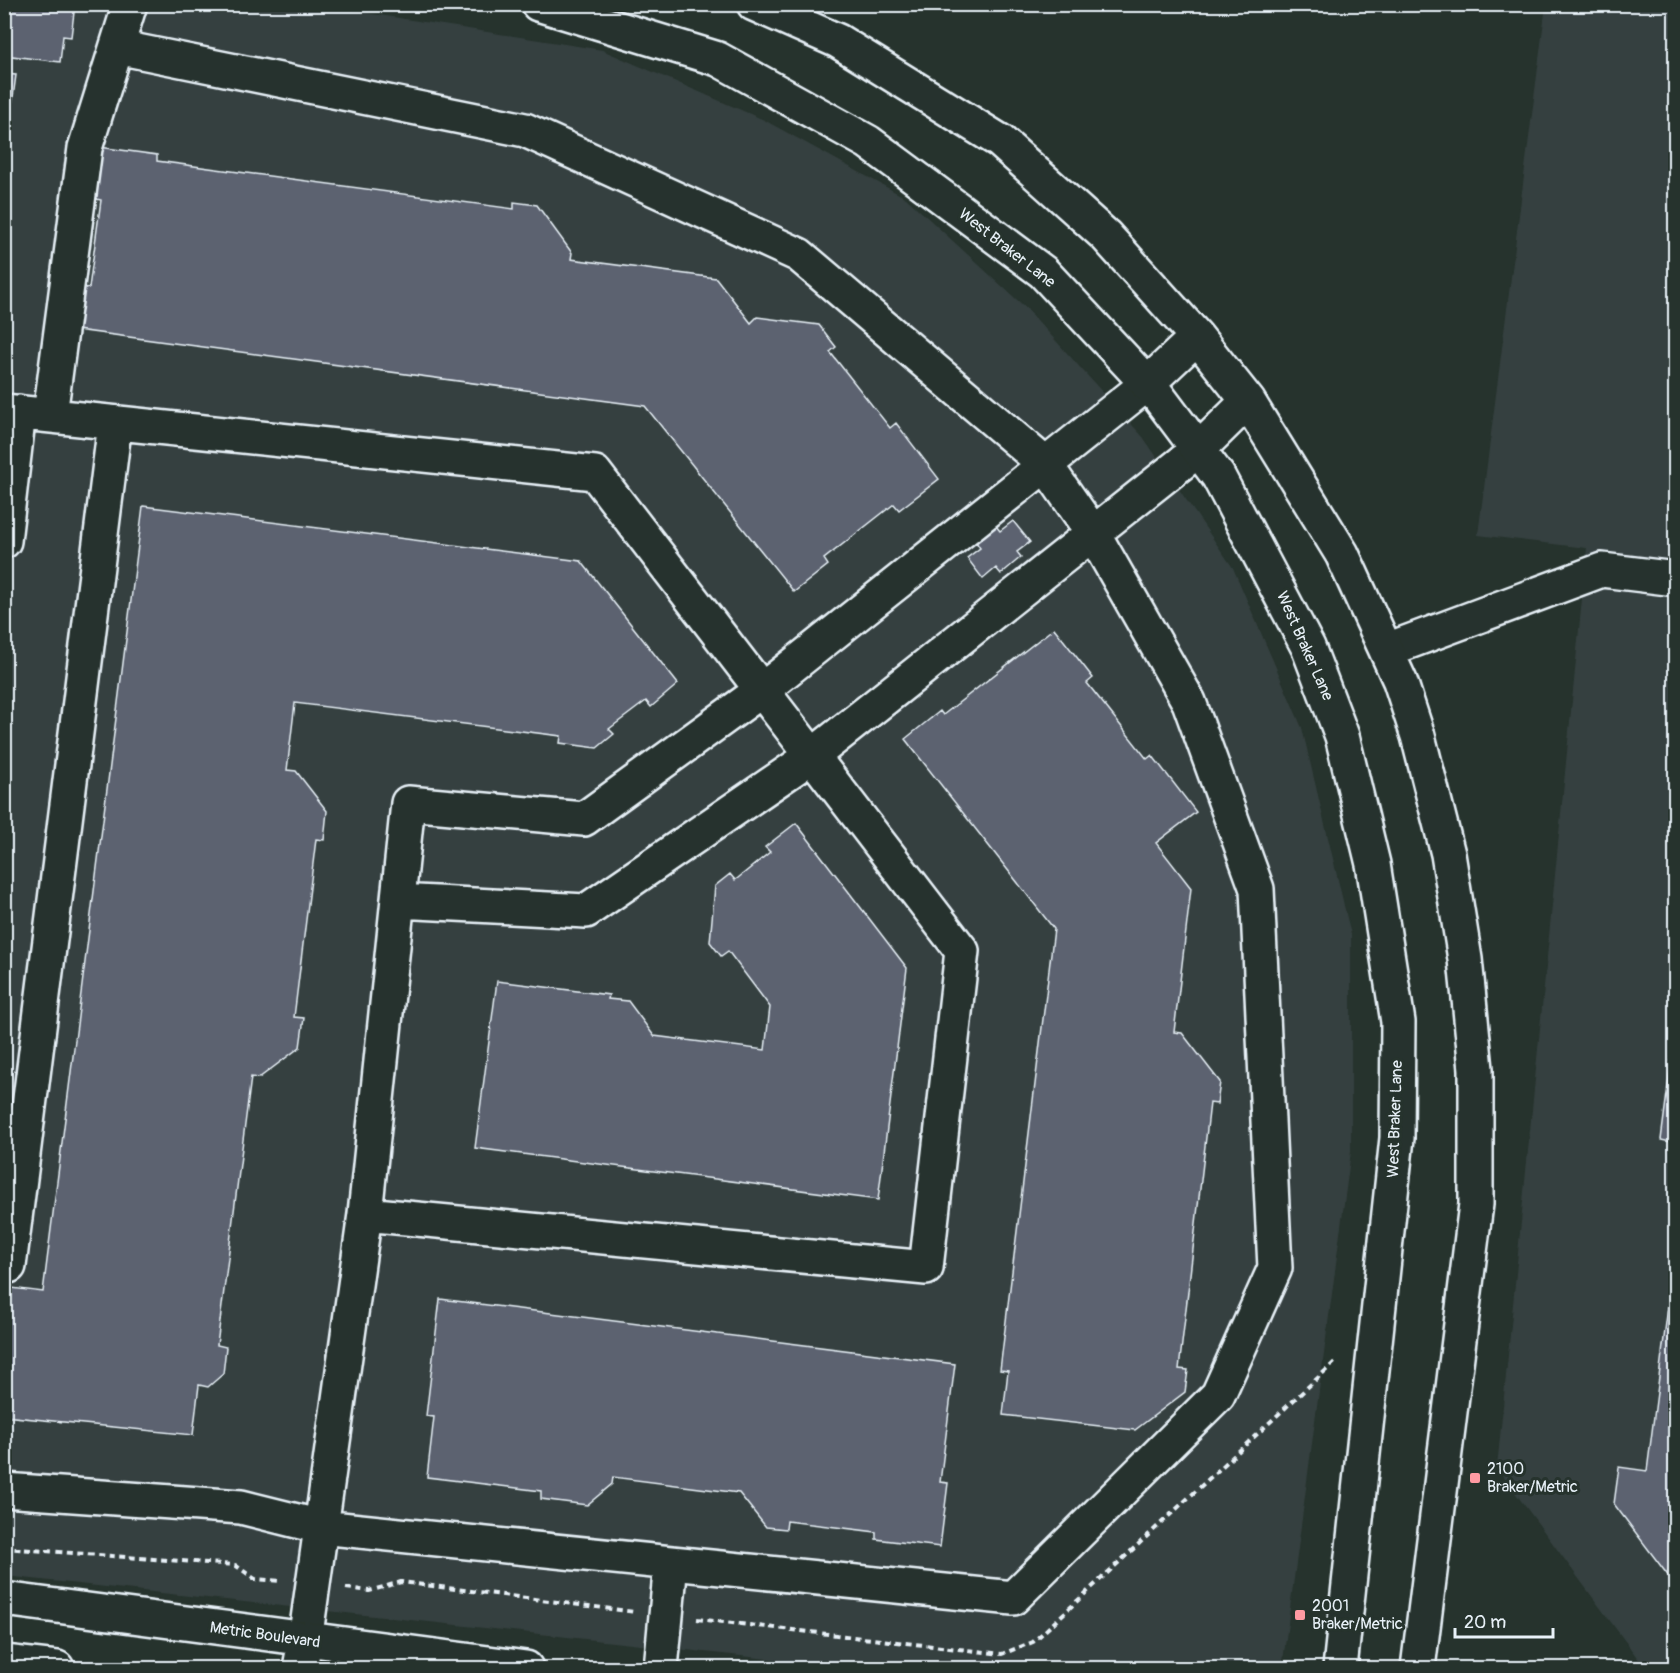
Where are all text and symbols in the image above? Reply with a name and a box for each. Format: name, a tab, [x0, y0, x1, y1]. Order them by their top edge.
street label: West Braker Lane	[955, 204, 1060, 292]
street label: West Braker Lane	[1272, 588, 1338, 704]
street label: West Braker Lane	[1383, 1060, 1407, 1178]
place label: 2100 Braker/Metric	[1487, 1459, 1578, 1497]
marker: 2100 Braker/Metric	[1468, 1471, 1482, 1485]
place label: 2001 Braker/Metric	[1312, 1596, 1403, 1634]
scale bar	[1455, 1601, 1552, 1639]
marker: 2001 Braker/Metric	[1293, 1608, 1307, 1622]
text: 20 m	[1464, 1611, 1506, 1634]
street label: Metric Boulevard	[209, 1617, 321, 1653]

